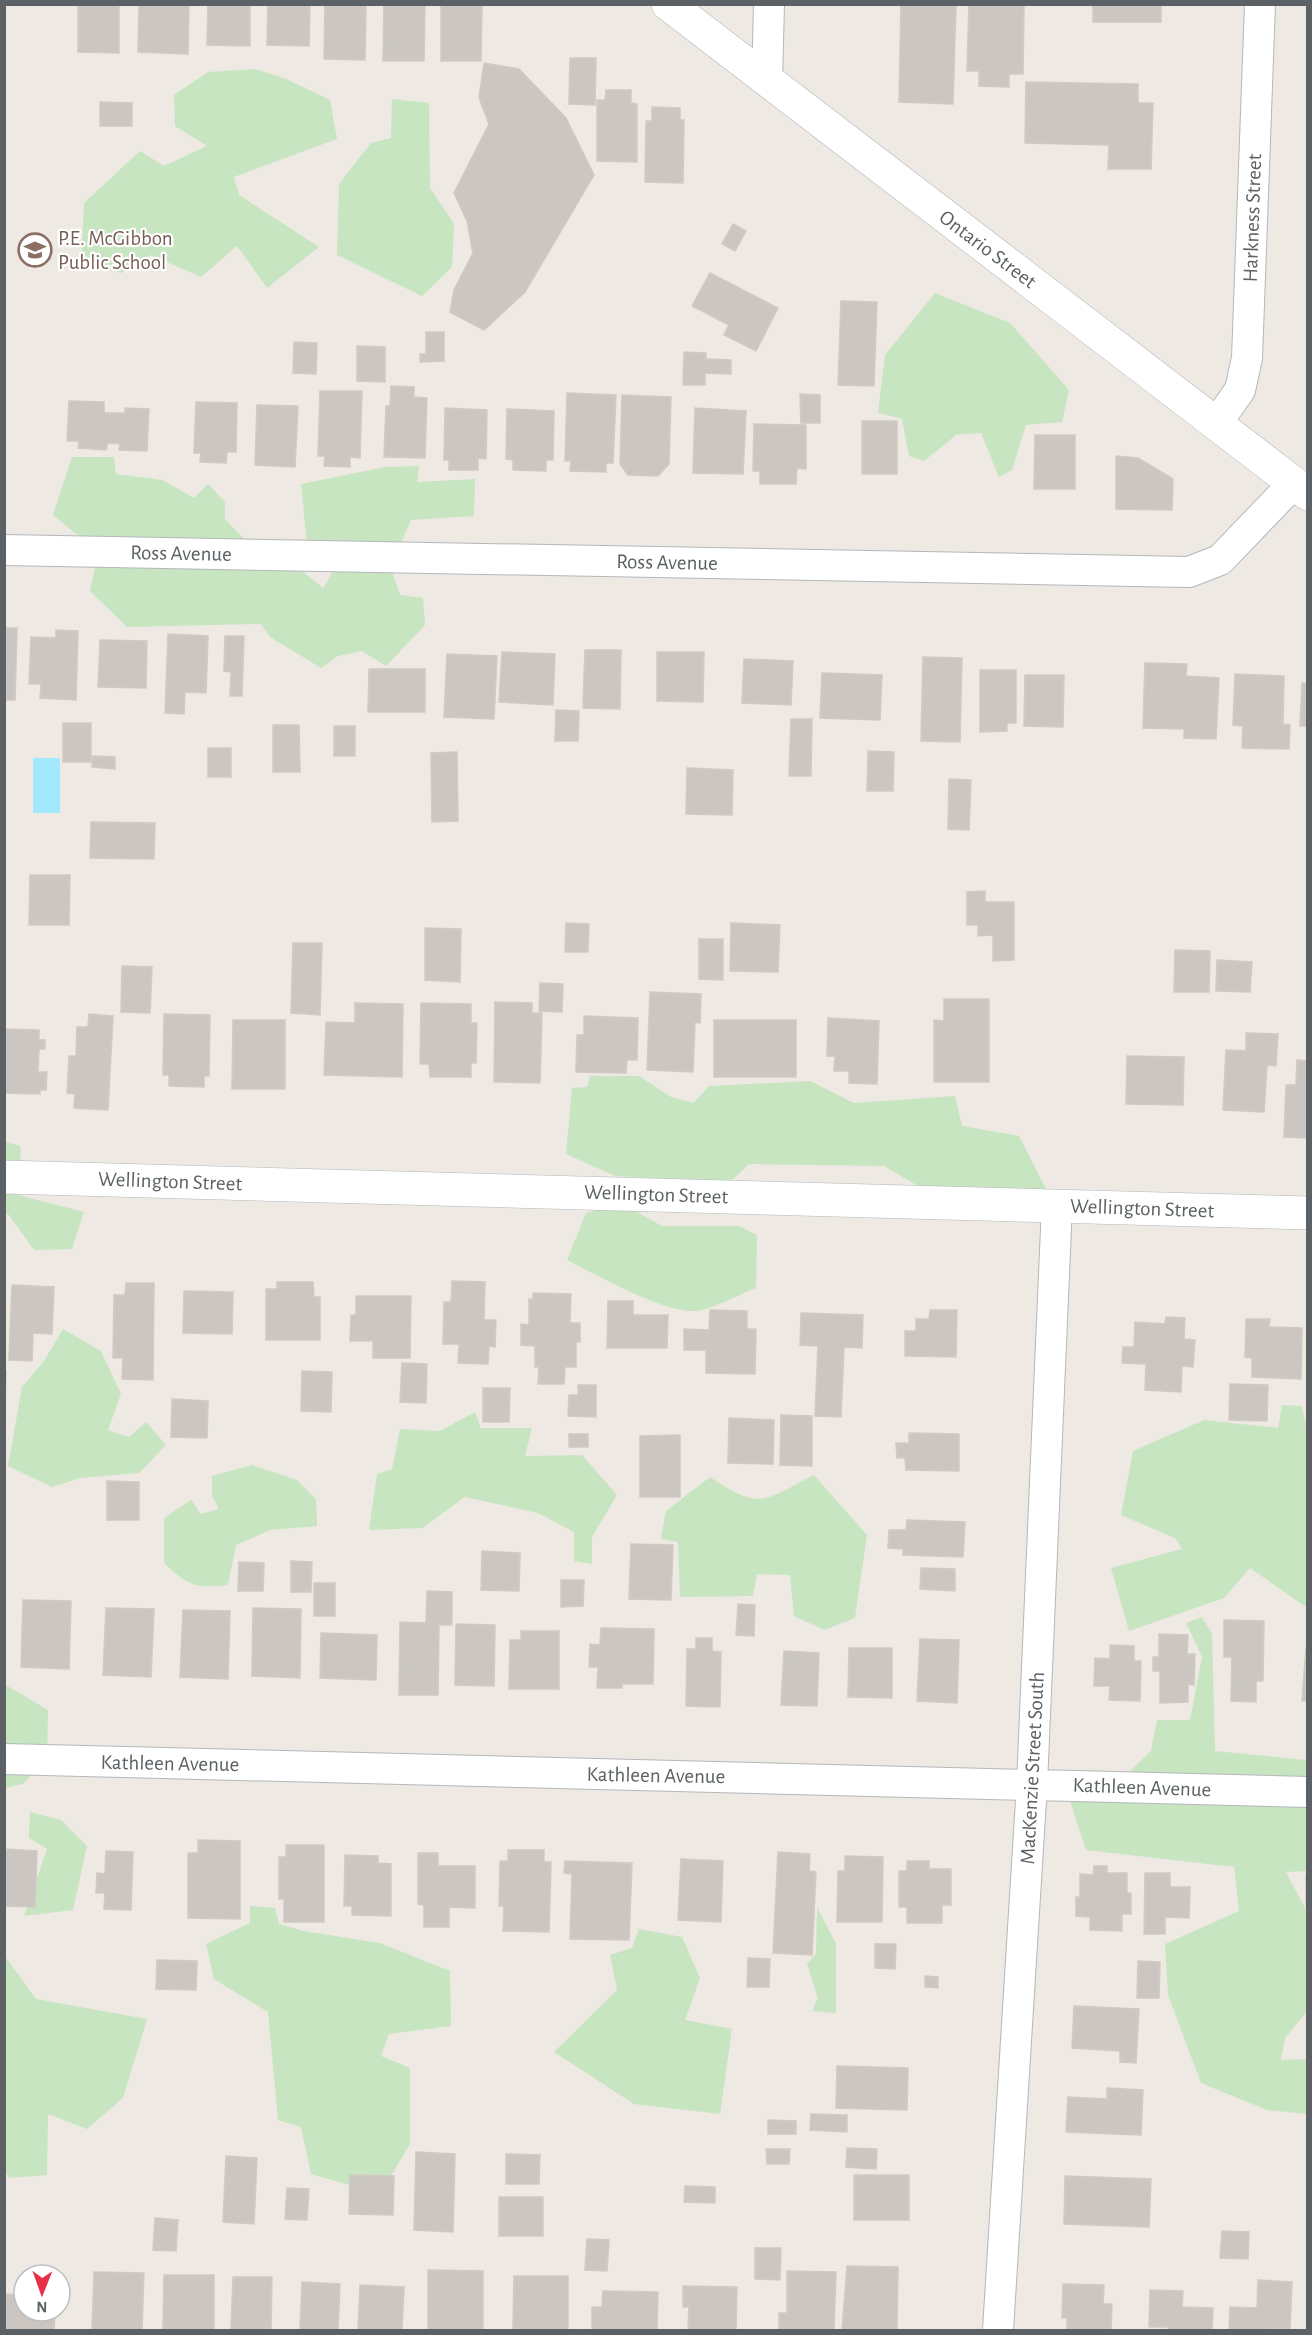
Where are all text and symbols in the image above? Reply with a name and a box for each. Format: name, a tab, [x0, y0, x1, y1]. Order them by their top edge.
street label: Harkness Street	[1240, 153, 1265, 283]
street label: Ontario Street	[935, 206, 1040, 293]
place label: P.E. McGibbon Public School	[58, 228, 173, 273]
school or university icon: P.E. McGibbon Public School	[17, 232, 53, 268]
street label: Ross Avenue	[130, 542, 232, 565]
street label: Ross Avenue	[616, 551, 718, 574]
street label: Wellington Street	[98, 1168, 243, 1195]
street label: Wellington Street	[584, 1181, 729, 1208]
street label: Wellington Street	[1070, 1195, 1215, 1222]
street label: MacKenzie Street South	[1017, 1671, 1048, 1865]
street label: Kathleen Avenue	[100, 1752, 239, 1775]
street label: Kathleen Avenue	[586, 1764, 725, 1787]
street label: Kathleen Avenue	[1072, 1775, 1212, 1800]
north arrow	[12, 2263, 72, 2323]
text: N	[36, 2299, 47, 2315]

